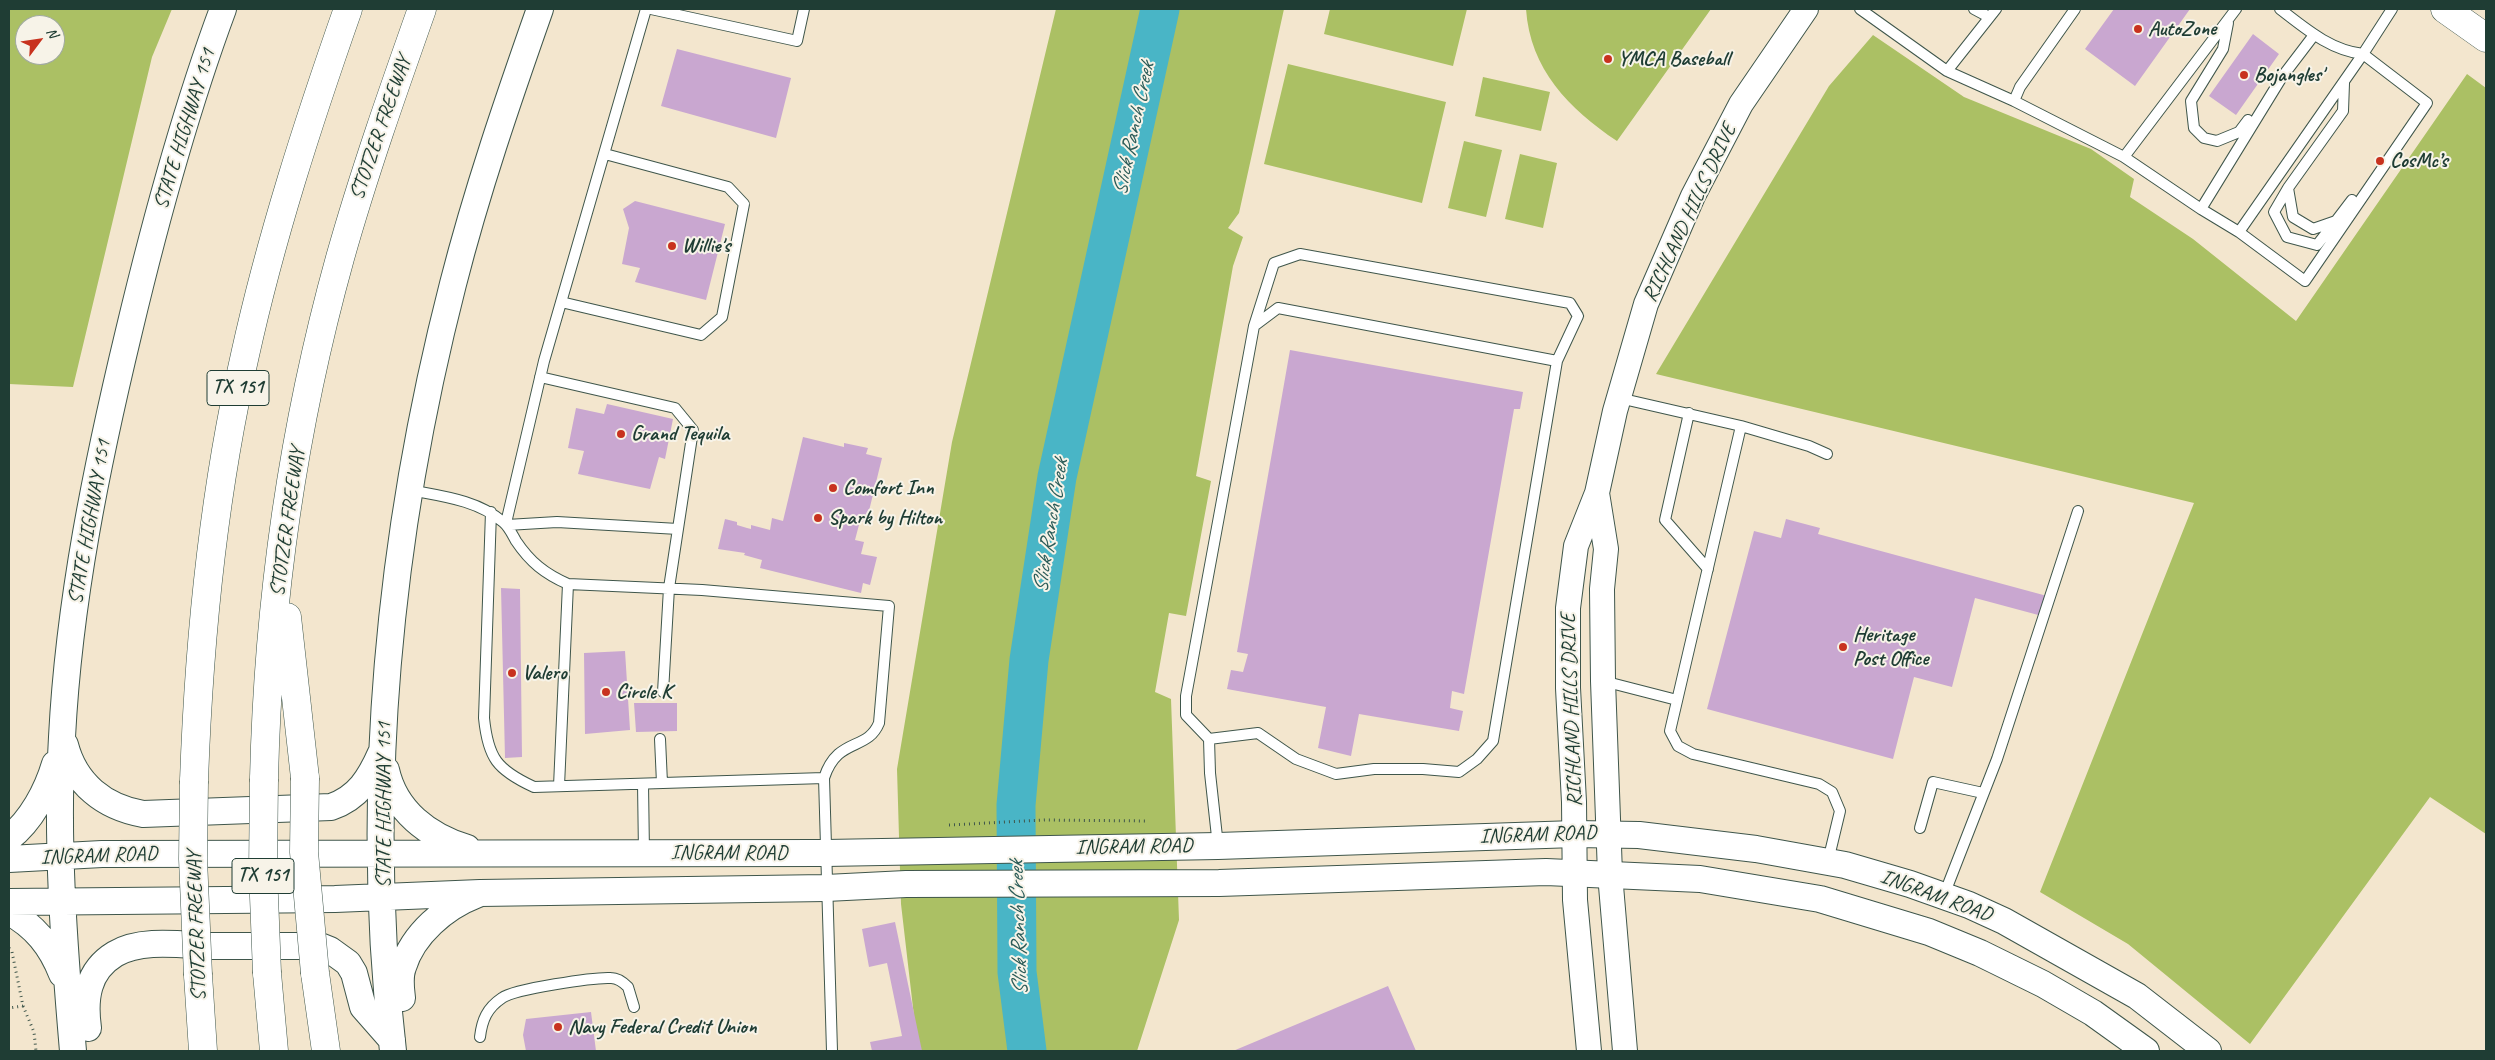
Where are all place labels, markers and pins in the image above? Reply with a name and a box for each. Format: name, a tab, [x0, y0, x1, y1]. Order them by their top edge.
place label: AutoZone	[2148, 16, 2216, 42]
marker: AutoZone	[2132, 23, 2144, 35]
place label: YMCA Baseball	[1618, 46, 1729, 72]
marker: YMCA Baseball	[1602, 53, 1614, 65]
place label: Bojangles'	[2254, 62, 2323, 88]
marker: Bojangles'	[2238, 69, 2250, 81]
place label: CosMc’s	[2390, 148, 2448, 174]
marker: CosMc’s	[2374, 155, 2386, 167]
place label: Willie's	[682, 233, 730, 259]
marker: Willie's	[666, 240, 678, 252]
place label: Grand Tequila	[631, 421, 729, 447]
marker: Grand Tequila	[615, 428, 627, 440]
place label: Comfort Inn	[843, 475, 934, 501]
marker: Comfort Inn	[827, 482, 839, 494]
place label: Spark by Hilton	[828, 505, 942, 531]
marker: Spark by Hilton	[812, 512, 824, 524]
place label: Heritage Post Office	[1853, 622, 1928, 672]
marker: Heritage Post Office	[1837, 641, 1849, 653]
place label: Valero	[522, 660, 567, 686]
marker: Valero	[506, 667, 518, 679]
place label: Circle K	[616, 679, 672, 705]
marker: Circle K	[600, 686, 612, 698]
place label: Navy Federal Credit Union	[568, 1014, 757, 1040]
marker: Navy Federal Credit Union	[552, 1021, 564, 1033]

